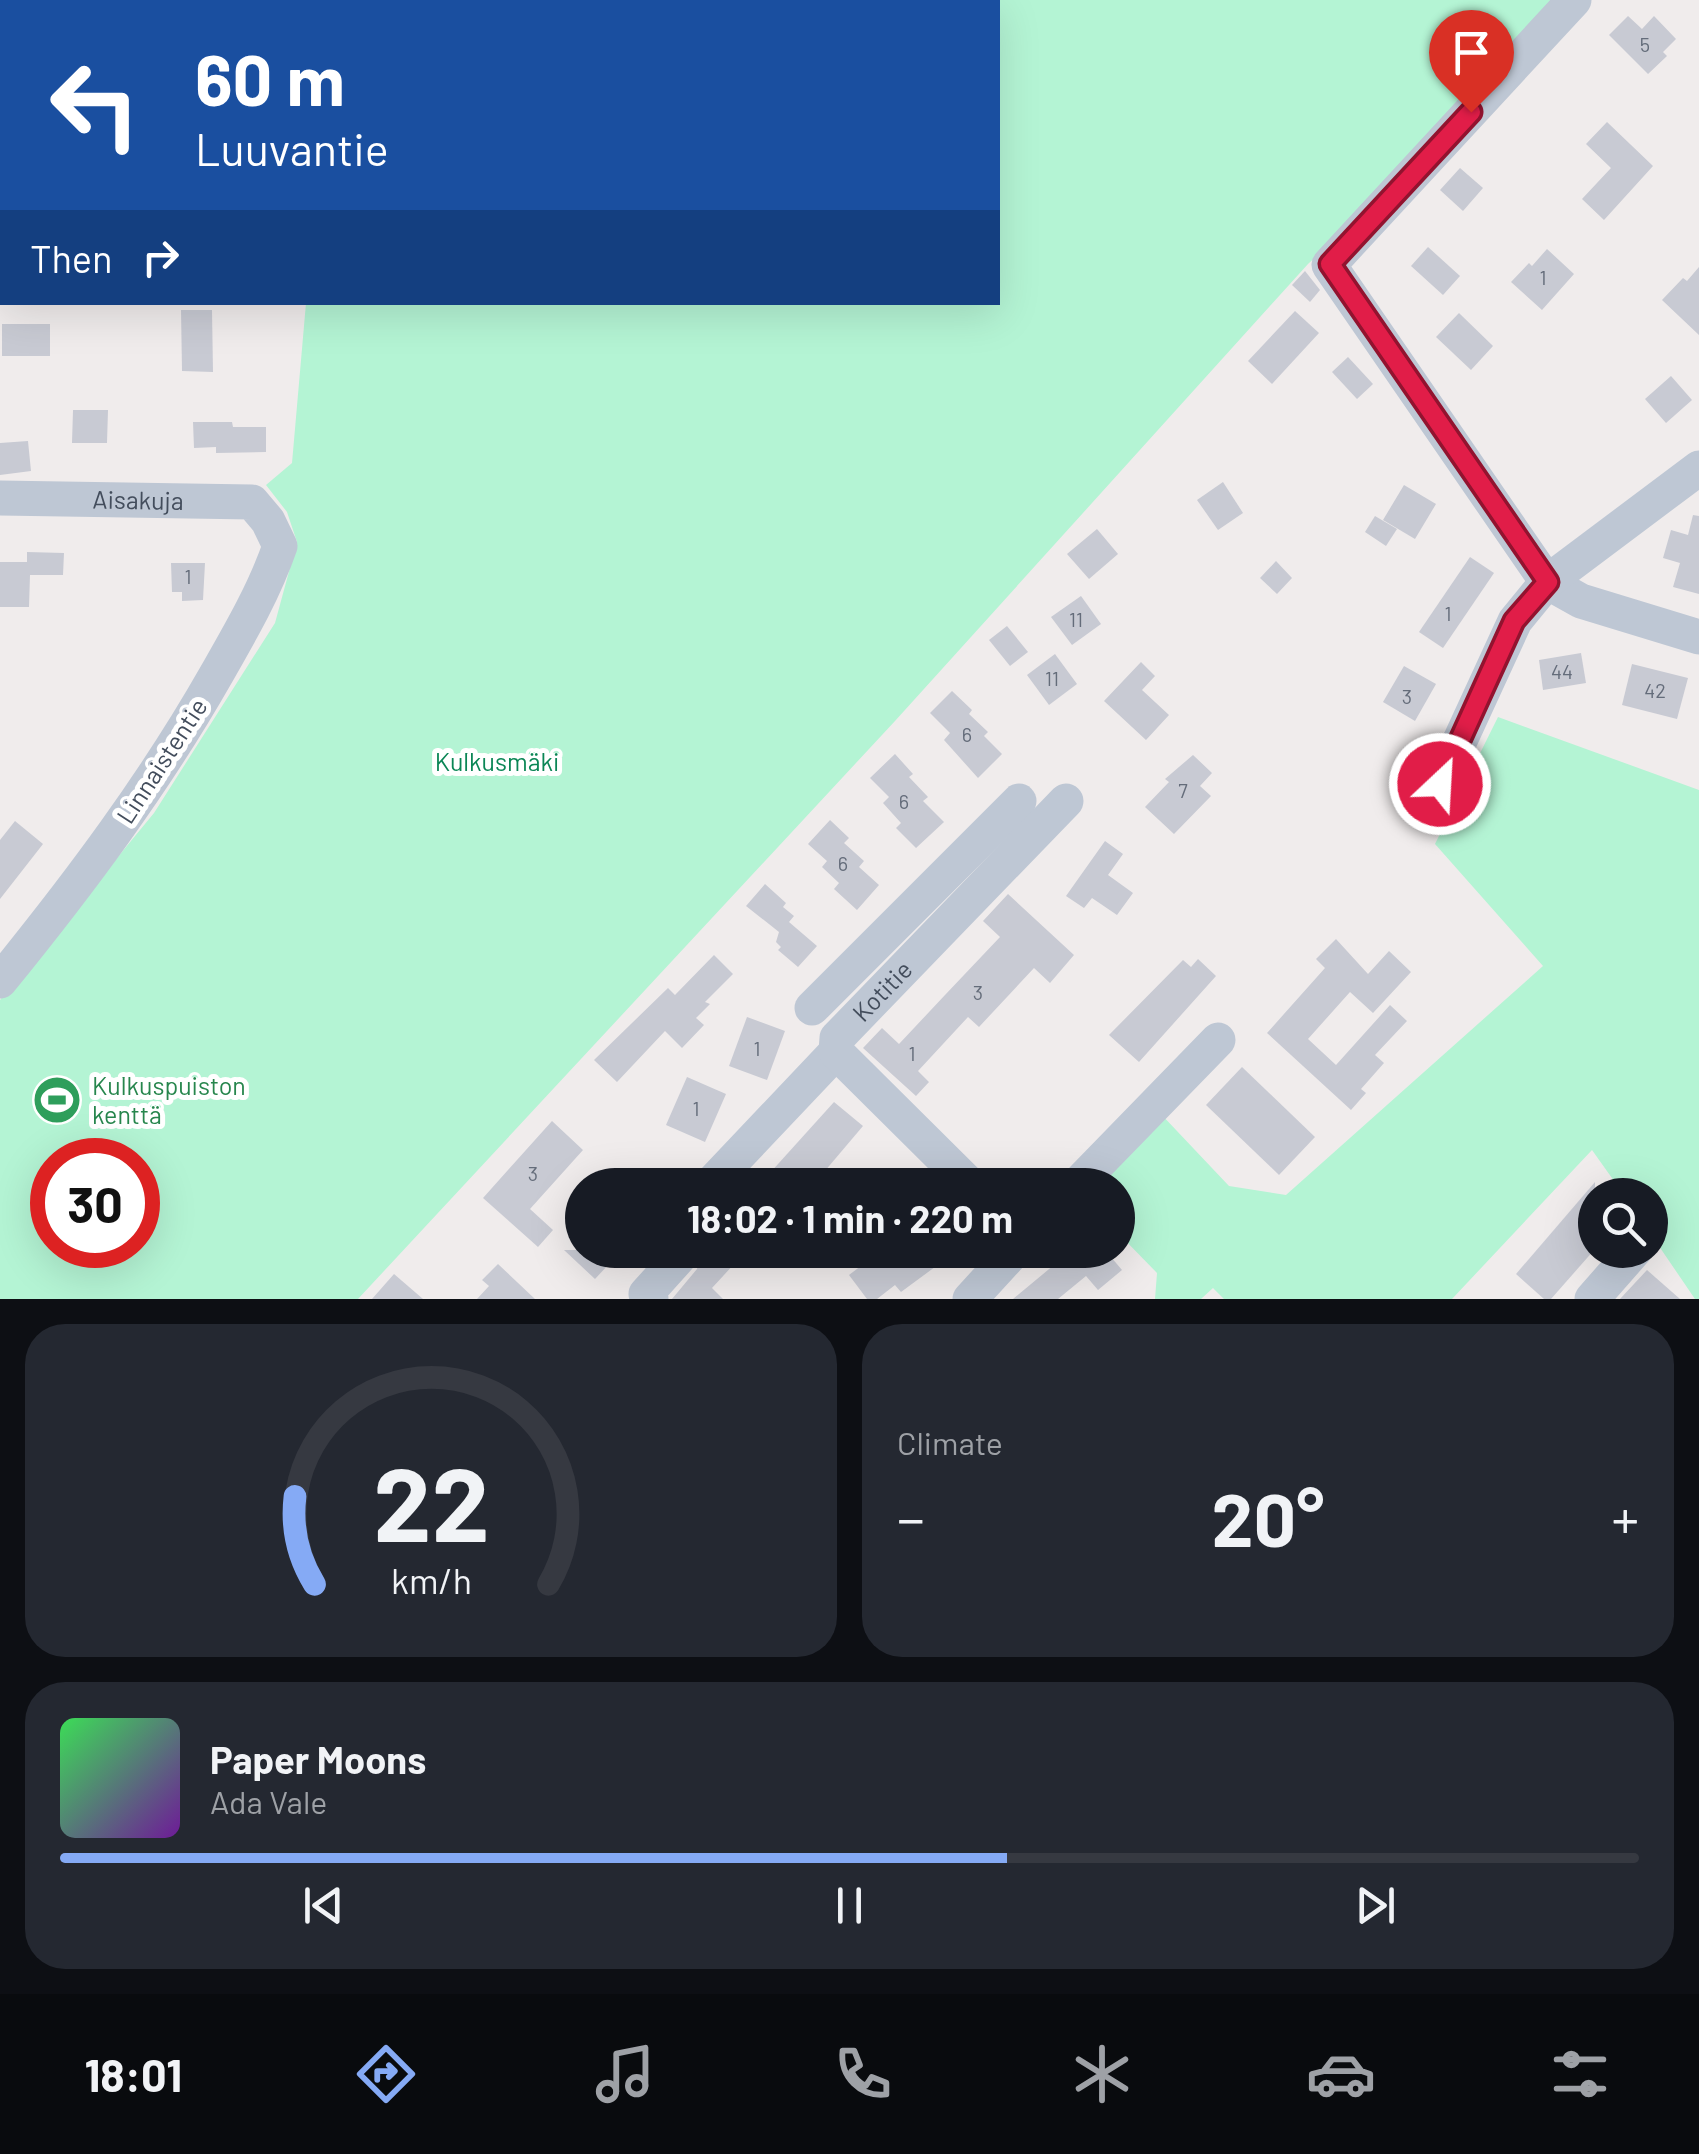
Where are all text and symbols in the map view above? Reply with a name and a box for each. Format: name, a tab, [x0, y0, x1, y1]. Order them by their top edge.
pin	[1429, 10, 1514, 113]
icon: arrive	[1444, 25, 1499, 80]
house number: 5	[1640, 32, 1650, 56]
text: 60 m	[195, 36, 345, 120]
icon: left	[30, 40, 160, 170]
text: Luuvantie	[195, 121, 389, 175]
icon: right	[133, 230, 188, 285]
text: Then	[30, 235, 113, 281]
house number: 1	[1540, 265, 1547, 289]
street label: Aisakuja	[92, 483, 184, 515]
house number: 1	[185, 564, 192, 588]
house number: 1	[1445, 601, 1452, 625]
house number: 11	[1069, 607, 1083, 631]
house number: 44	[1551, 659, 1573, 683]
house number: 11	[1045, 666, 1059, 690]
house number: 42	[1644, 678, 1666, 702]
house number: 3	[1402, 684, 1412, 708]
street label: Linnaistentie	[110, 692, 213, 829]
house number: 6	[962, 722, 972, 746]
position arrow	[1388, 732, 1492, 836]
park label: Kulkusmäki	[435, 746, 559, 776]
house number: 7	[1178, 778, 1188, 802]
house number: 6	[899, 789, 909, 813]
house number: 6	[838, 851, 848, 875]
street label: Kotitie	[846, 954, 918, 1027]
house number: 3	[973, 980, 983, 1004]
house number: 1	[754, 1036, 761, 1060]
house number: 1	[909, 1041, 916, 1065]
place label: Kulkuspuiston kenttä	[92, 1070, 246, 1129]
sports icon: Kulkuspuiston kenttä	[31, 1074, 83, 1126]
house number: 1	[693, 1096, 700, 1120]
speed limit sign: 30	[30, 1138, 160, 1268]
house number: 3	[528, 1161, 538, 1185]
map controls	[1578, 1178, 1668, 1268]
button: search	[1578, 1178, 1668, 1268]
text: 18:02 · 1 min · 220 m	[687, 1195, 1013, 1241]
text: Climate	[897, 1423, 1003, 1461]
text: 22	[373, 1438, 489, 1563]
text: 20°	[1212, 1472, 1324, 1562]
text: −	[897, 1484, 925, 1550]
text: +	[1611, 1484, 1639, 1550]
text: km/h	[391, 1558, 471, 1601]
text: Paper Moons	[210, 1736, 426, 1782]
text: Ada Vale	[210, 1782, 327, 1820]
icon: previous	[296, 1878, 351, 1933]
icon: pause	[822, 1878, 877, 1933]
icon: next	[1348, 1878, 1403, 1933]
icon: directions	[351, 2039, 421, 2109]
icon: music	[590, 2039, 660, 2109]
icon: phone	[828, 2039, 898, 2109]
icon: climate	[1067, 2039, 1137, 2109]
icon: car	[1306, 2039, 1376, 2109]
icon: filters	[1545, 2039, 1615, 2109]
text: 18:01	[84, 2047, 182, 2101]

